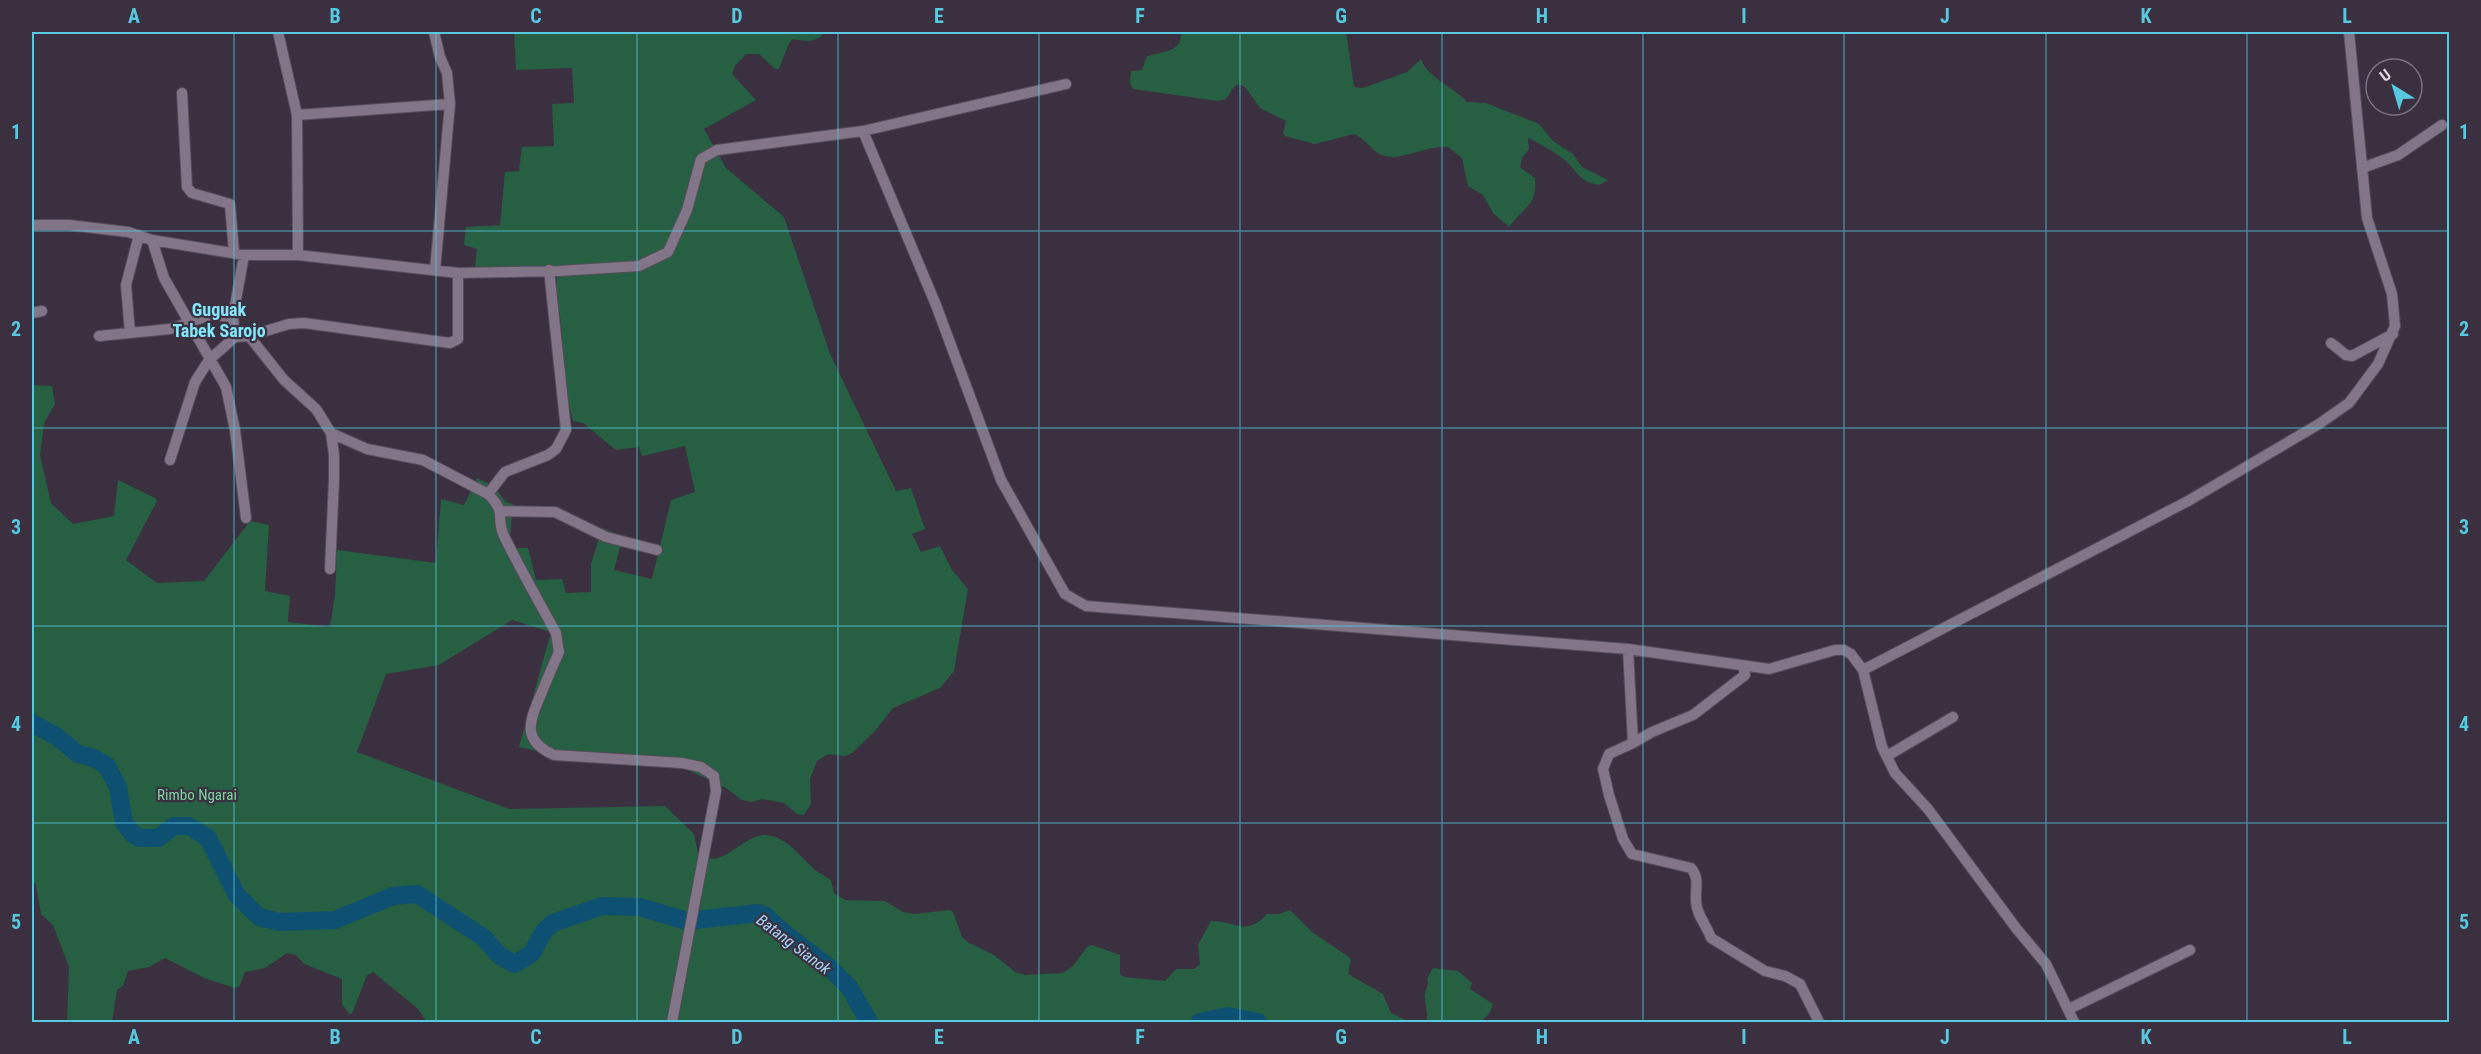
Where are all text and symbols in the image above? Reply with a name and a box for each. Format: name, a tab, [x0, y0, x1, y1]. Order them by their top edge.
text: A	[128, 4, 140, 28]
text: B	[329, 4, 341, 28]
text: C	[530, 4, 542, 28]
text: D	[731, 4, 743, 28]
text: E	[934, 4, 944, 28]
text: F	[1135, 4, 1145, 28]
text: G	[1335, 4, 1347, 28]
text: H	[1536, 4, 1548, 28]
text: I	[1741, 4, 1747, 28]
text: J	[1940, 4, 1950, 28]
text: K	[2140, 4, 2152, 28]
text: L	[2342, 4, 2352, 28]
north arrow	[2364, 57, 2424, 117]
text: U	[2376, 65, 2395, 86]
text: 1	[11, 120, 21, 144]
text: 1	[2459, 120, 2469, 144]
district label: Guguak Tabek Sarojo	[172, 299, 266, 341]
text: 2	[11, 317, 21, 341]
text: 2	[2459, 317, 2469, 341]
text: 3	[11, 515, 21, 539]
text: 3	[2459, 515, 2469, 539]
text: 4	[11, 712, 21, 736]
text: 4	[2459, 712, 2469, 736]
park label: Rimbo Ngarai	[157, 786, 237, 804]
text: 5	[11, 910, 21, 934]
water label: Batang Sianok	[753, 910, 835, 979]
text: 5	[2459, 910, 2469, 934]
text: A	[128, 1025, 140, 1049]
text: B	[329, 1025, 341, 1049]
text: C	[530, 1025, 542, 1049]
text: D	[731, 1025, 743, 1049]
text: E	[934, 1025, 944, 1049]
text: F	[1135, 1025, 1145, 1049]
text: G	[1335, 1025, 1347, 1049]
text: H	[1536, 1025, 1548, 1049]
text: I	[1741, 1025, 1747, 1049]
text: J	[1940, 1025, 1950, 1049]
text: K	[2140, 1025, 2152, 1049]
text: L	[2342, 1025, 2352, 1049]

